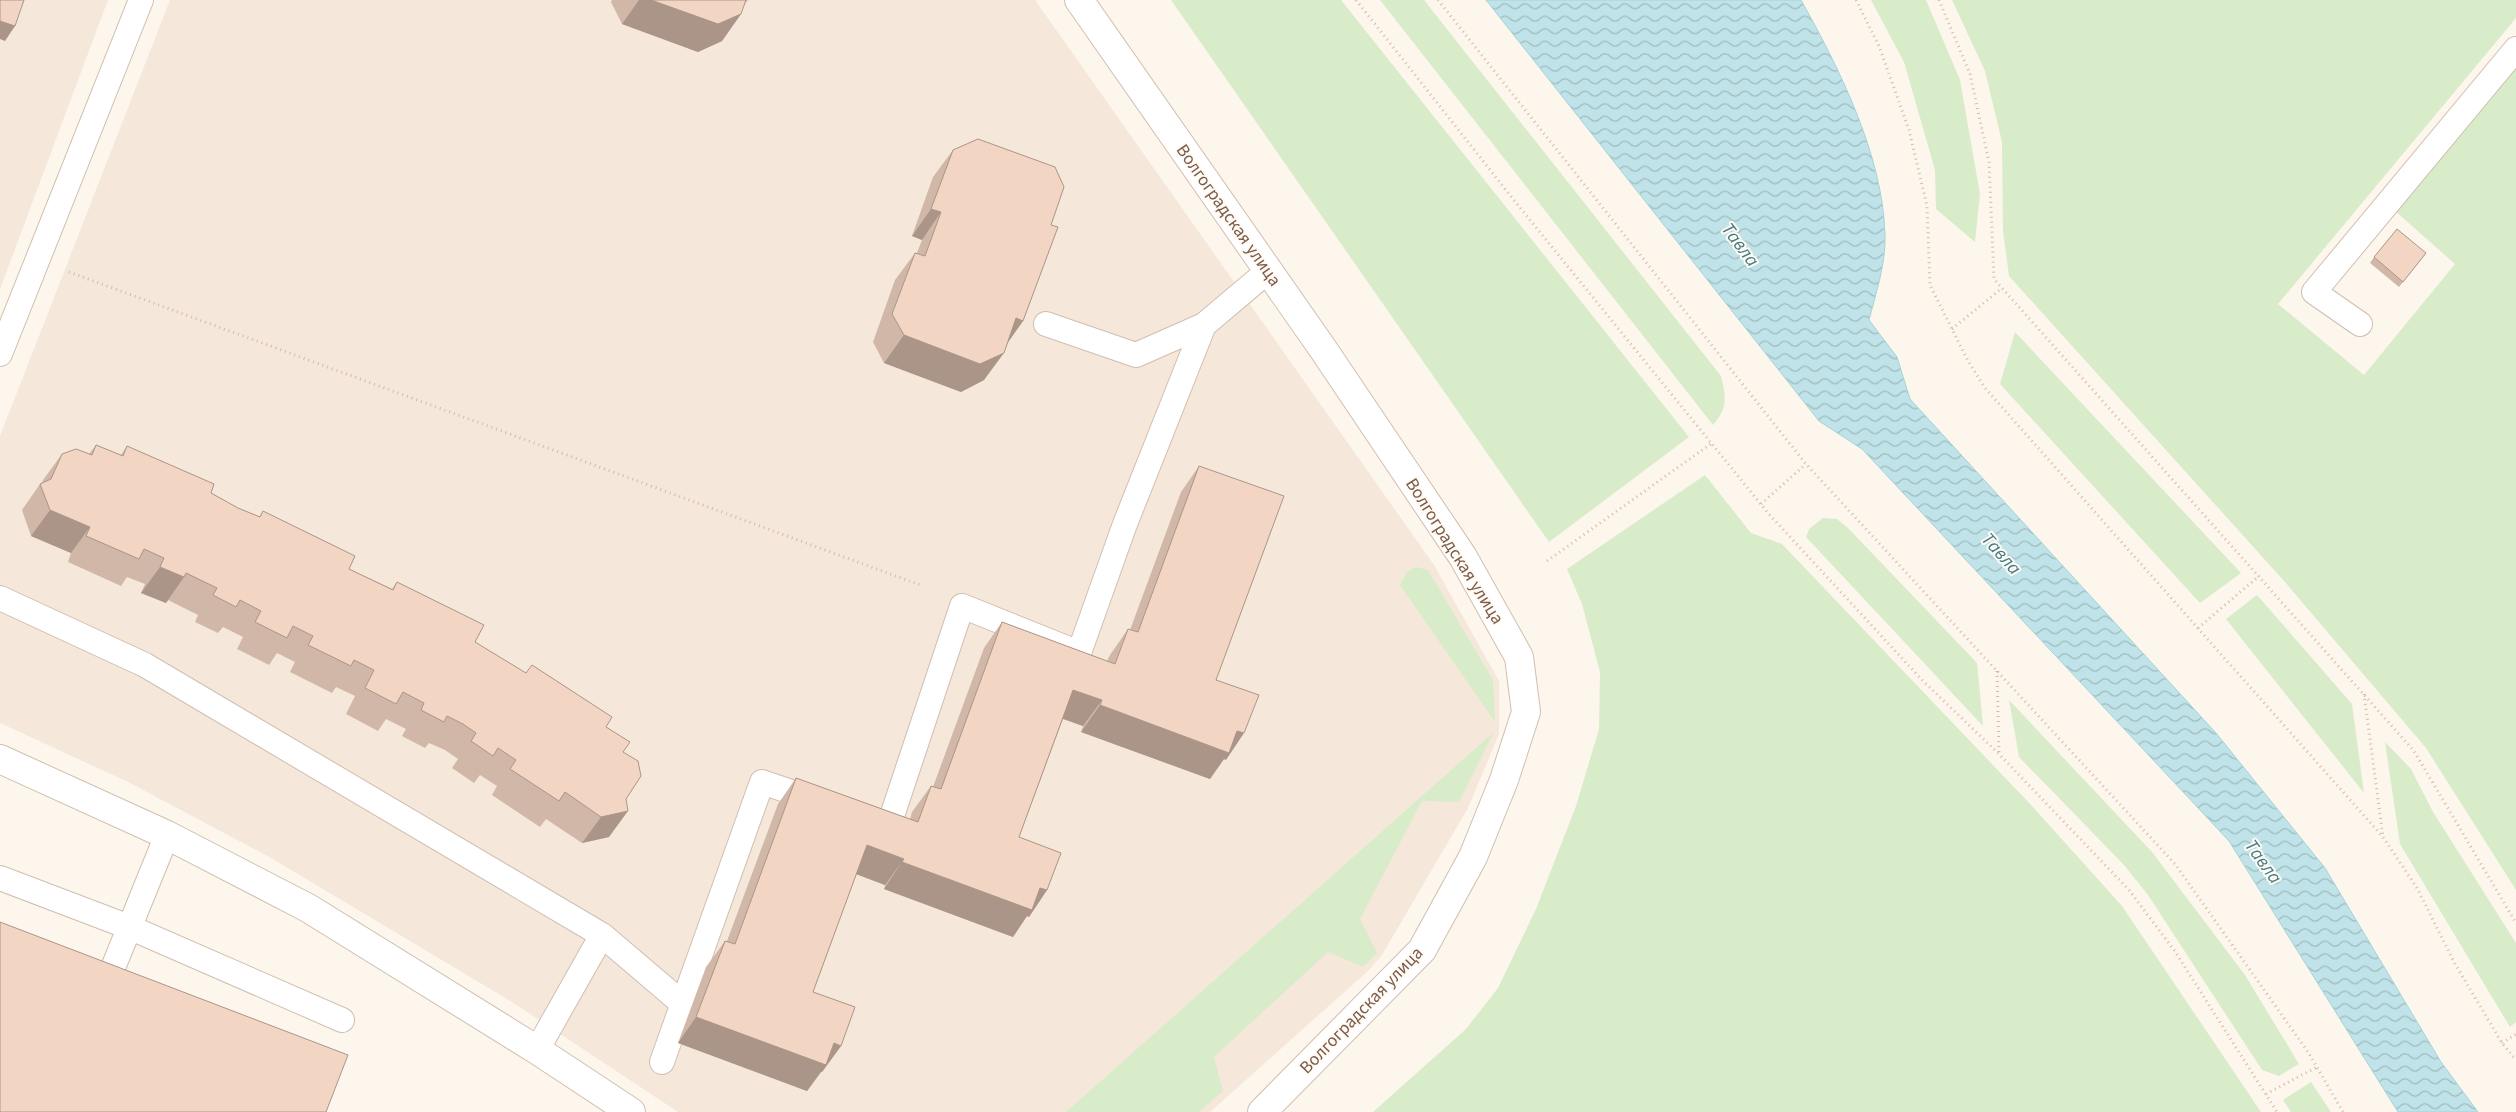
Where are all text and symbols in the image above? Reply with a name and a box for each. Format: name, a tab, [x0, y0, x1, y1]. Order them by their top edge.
street label: Волгоградская улица	[1170, 139, 1287, 291]
water label: Тавла	[1714, 217, 1765, 273]
street label: Волгоградская улица	[1399, 473, 1510, 629]
water label: Тавла	[1974, 527, 2027, 581]
water label: Тавла	[2237, 834, 2288, 890]
street label: Волгоградская улица	[1294, 941, 1429, 1080]

